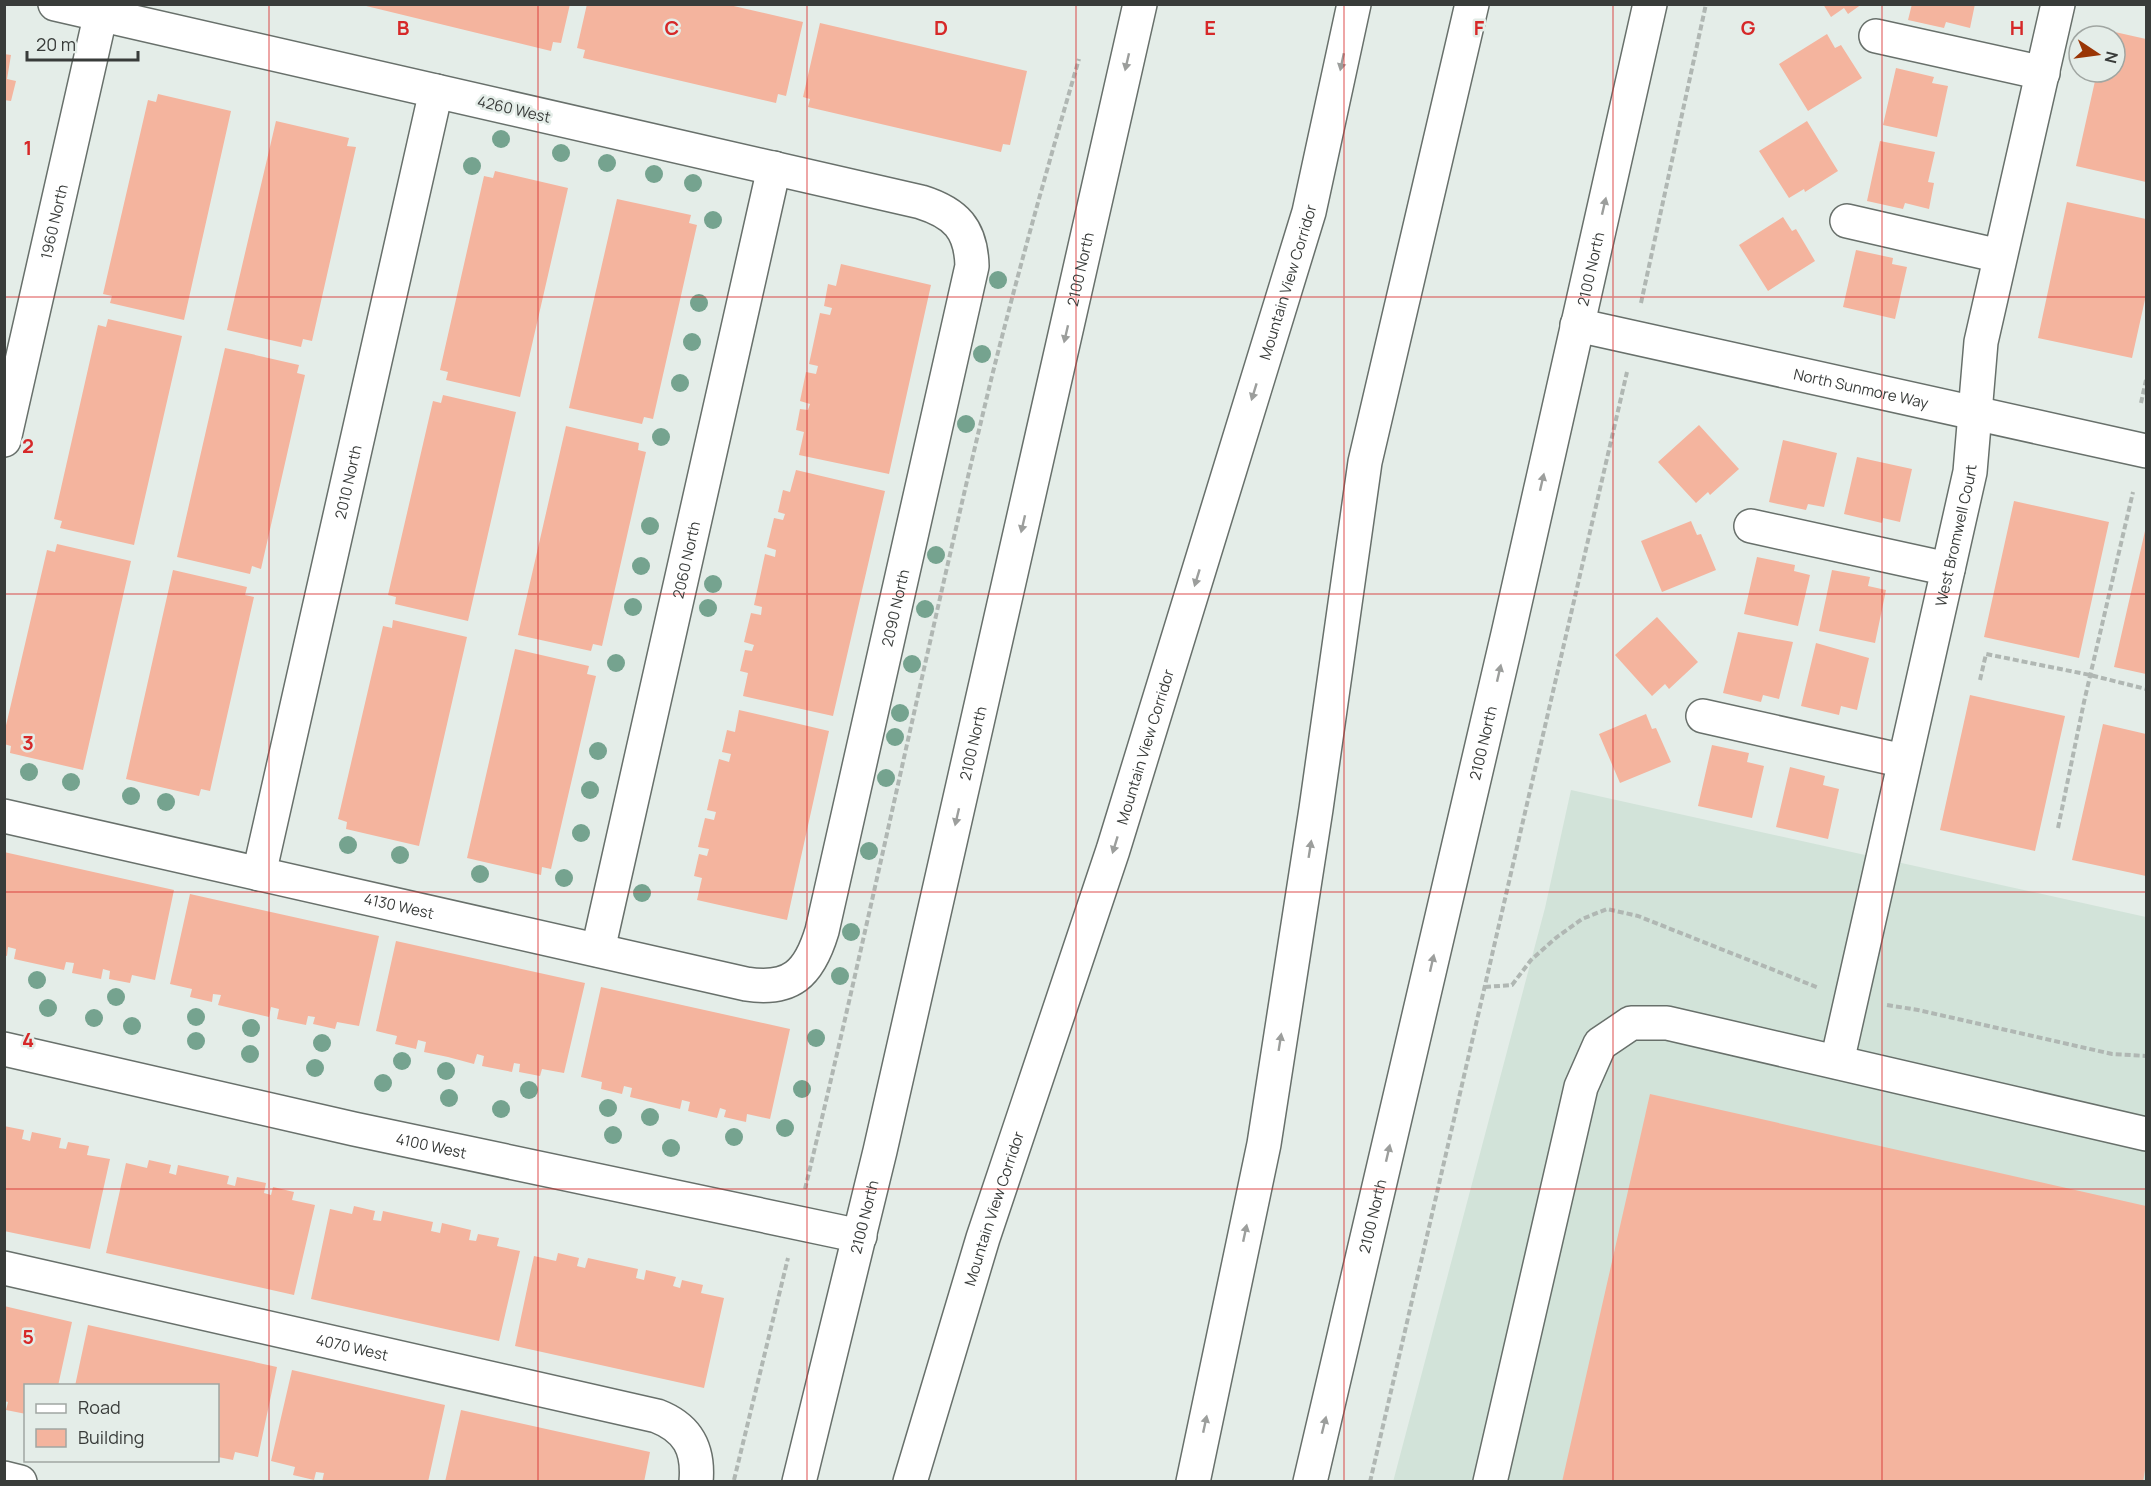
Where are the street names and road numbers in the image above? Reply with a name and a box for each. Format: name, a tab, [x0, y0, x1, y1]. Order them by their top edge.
street label: 4260 West	[475, 90, 553, 128]
street label: 1960 North	[35, 182, 72, 261]
street label: Mountain View Corridor	[1254, 202, 1321, 362]
street label: 2100 North	[1061, 230, 1098, 308]
street label: 2100 North	[1572, 230, 1609, 308]
street label: North Sunmore Way	[1792, 363, 1931, 413]
street label: 2010 North	[329, 443, 366, 521]
street label: West Bromwell Court	[1930, 464, 1981, 608]
street label: 2060 North	[667, 519, 705, 600]
street label: 2090 North	[876, 567, 914, 649]
street label: Mountain View Corridor	[1111, 666, 1179, 827]
street label: 2100 North	[954, 704, 991, 782]
street label: 2100 North	[1464, 704, 1501, 782]
street label: 4130 West	[362, 887, 436, 924]
street label: 4100 West	[394, 1128, 469, 1163]
street label: Mountain View Corridor	[959, 1128, 1029, 1288]
street label: 2100 North	[1353, 1177, 1391, 1255]
street label: 2100 North	[845, 1178, 883, 1256]
street label: 4070 West	[314, 1329, 390, 1365]

